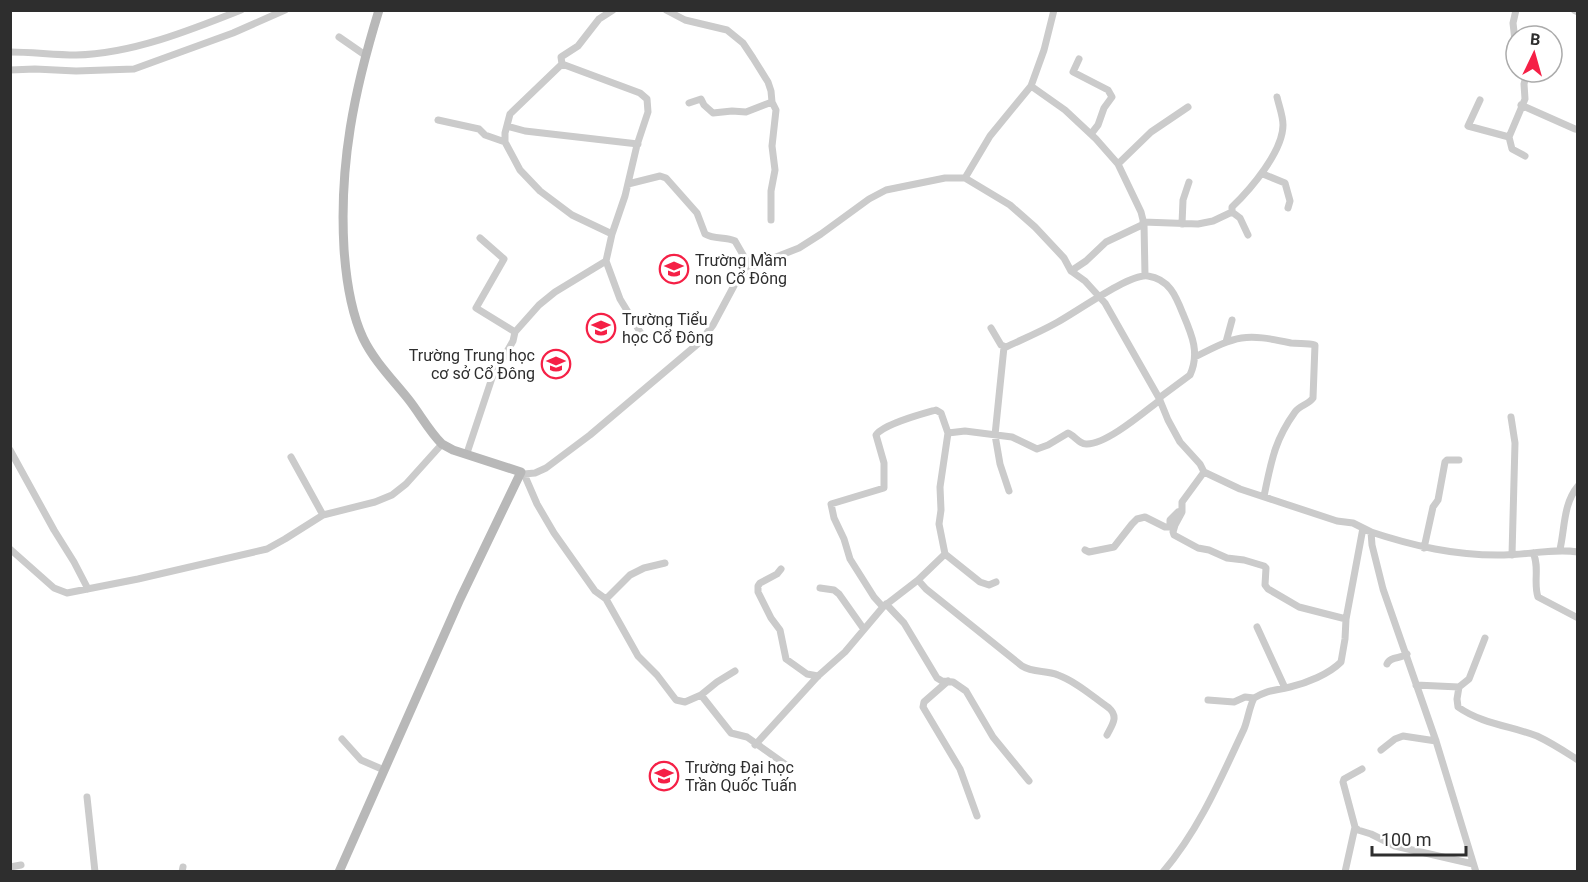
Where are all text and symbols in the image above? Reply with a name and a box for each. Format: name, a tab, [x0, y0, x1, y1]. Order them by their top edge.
north arrow	[1504, 24, 1564, 84]
text: B	[1529, 30, 1541, 49]
place label: Trường Mầm non Cổ Đông	[695, 251, 787, 288]
school or university icon: Trường Mầm non Cổ Đông	[658, 253, 690, 285]
place label: Trường Tiểu học Cổ Đông	[622, 310, 713, 347]
school or university icon: Trường Tiểu học Cổ Đông	[585, 312, 617, 344]
place label: Trường Trung học cơ sở Cổ Đông	[409, 346, 535, 383]
school or university icon: Trường Trung học cơ sở Cổ Đông	[540, 348, 572, 380]
place label: Trường Đại học Trần Quốc Tuấn	[685, 758, 797, 795]
school or university icon: Trường Đại học Trần Quốc Tuấn	[648, 760, 680, 792]
scale bar	[1372, 819, 1466, 857]
text: 100 m	[1381, 829, 1432, 850]

